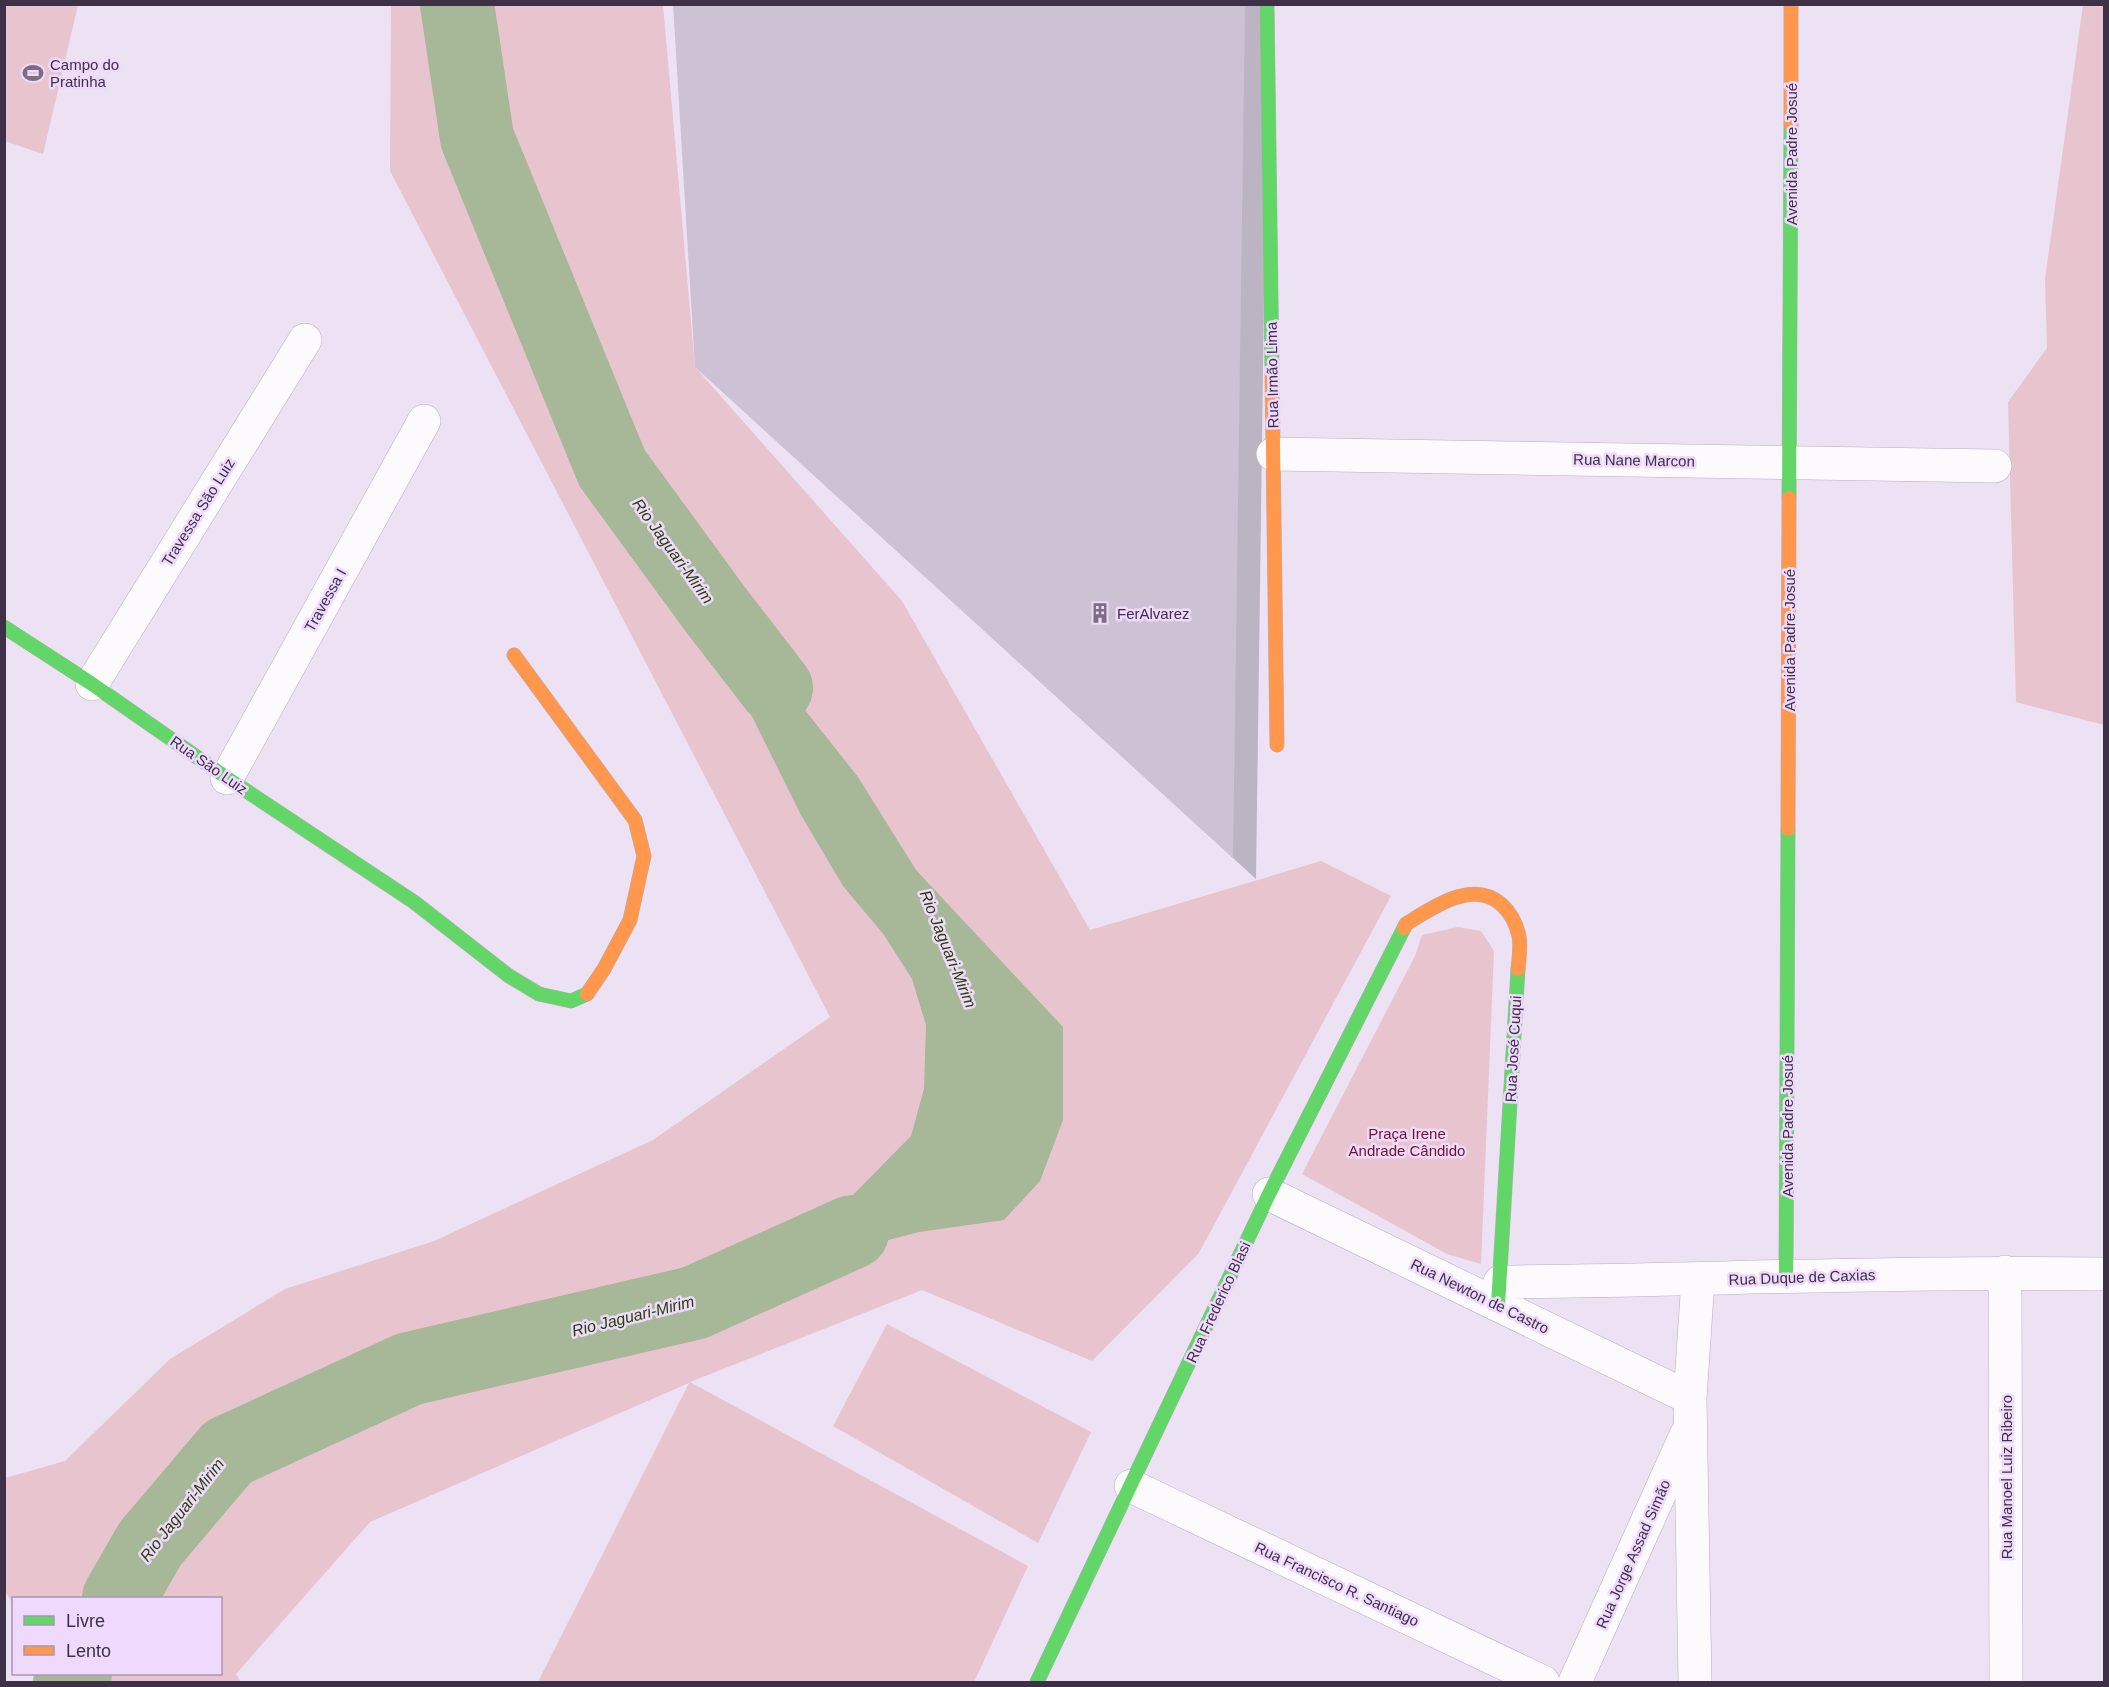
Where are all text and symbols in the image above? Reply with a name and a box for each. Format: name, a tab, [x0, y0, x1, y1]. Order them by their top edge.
place label: Campo do Pratinha	[50, 56, 119, 90]
sports icon: Campo do Pratinha	[21, 61, 45, 85]
street label: Avenida Padre Josué	[1783, 83, 1800, 225]
street label: Rua Irmão Lima	[1263, 321, 1281, 428]
street label: Rua Nane Marcon	[1573, 450, 1695, 470]
street label: Travessa São Luiz	[158, 455, 238, 569]
water label: Rio Jaguari-Mirim	[629, 495, 717, 607]
street label: Travessa I	[301, 565, 349, 635]
street label: Avenida Padre Josué	[1781, 569, 1798, 711]
building icon: FerAlvarez	[1088, 601, 1112, 625]
place label: FerAlvarez	[1117, 605, 1190, 622]
street label: Rua São Luiz	[167, 732, 251, 798]
water label: Rio Jaguari-Mirim	[917, 888, 979, 1010]
street label: Rua José Cuqui	[1502, 995, 1524, 1103]
street label: Avenida Padre Josué	[1779, 1055, 1796, 1197]
park label: Praça Irene Andrade Cândido	[1349, 1125, 1465, 1159]
street label: Rua Frederico Blasi	[1182, 1239, 1254, 1365]
street label: Rua Newton de Castro	[1408, 1255, 1552, 1337]
street label: Rua Duque de Caxias	[1728, 1266, 1876, 1288]
water label: Rio Jaguari-Mirim	[570, 1293, 696, 1339]
street label: Rua Manoel Luiz Ribeiro	[1998, 1395, 2015, 1559]
water label: Rio Jaguari-Mirim	[137, 1455, 227, 1565]
street label: Rua Jorge Assad Simão	[1593, 1477, 1673, 1631]
street label: Rua Francisco R. Santiago	[1252, 1538, 1422, 1630]
legend	[12, 1597, 222, 1675]
text: Livre	[66, 1611, 105, 1631]
text: Lento	[66, 1641, 111, 1661]

